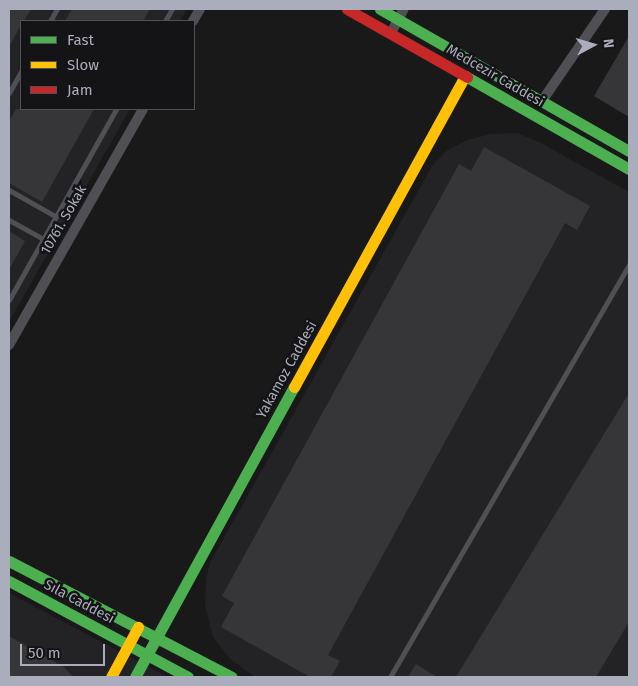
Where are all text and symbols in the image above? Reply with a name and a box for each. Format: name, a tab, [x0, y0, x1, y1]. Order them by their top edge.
legend	[20, 20, 195, 110]
north arrow	[568, 20, 618, 70]
text: Fast	[67, 31, 94, 49]
text: N	[599, 38, 617, 49]
street label: Medcezir Caddesi	[443, 41, 547, 111]
text: Slow	[67, 56, 99, 74]
text: Jam	[67, 81, 93, 99]
street label: 10761. Sokak	[37, 182, 91, 258]
street label: Yakamoz Caddesi	[253, 318, 321, 422]
street label: Sıla Caddesi	[41, 576, 117, 628]
scale bar	[22, 634, 108, 666]
text: 50 m	[28, 644, 61, 662]

